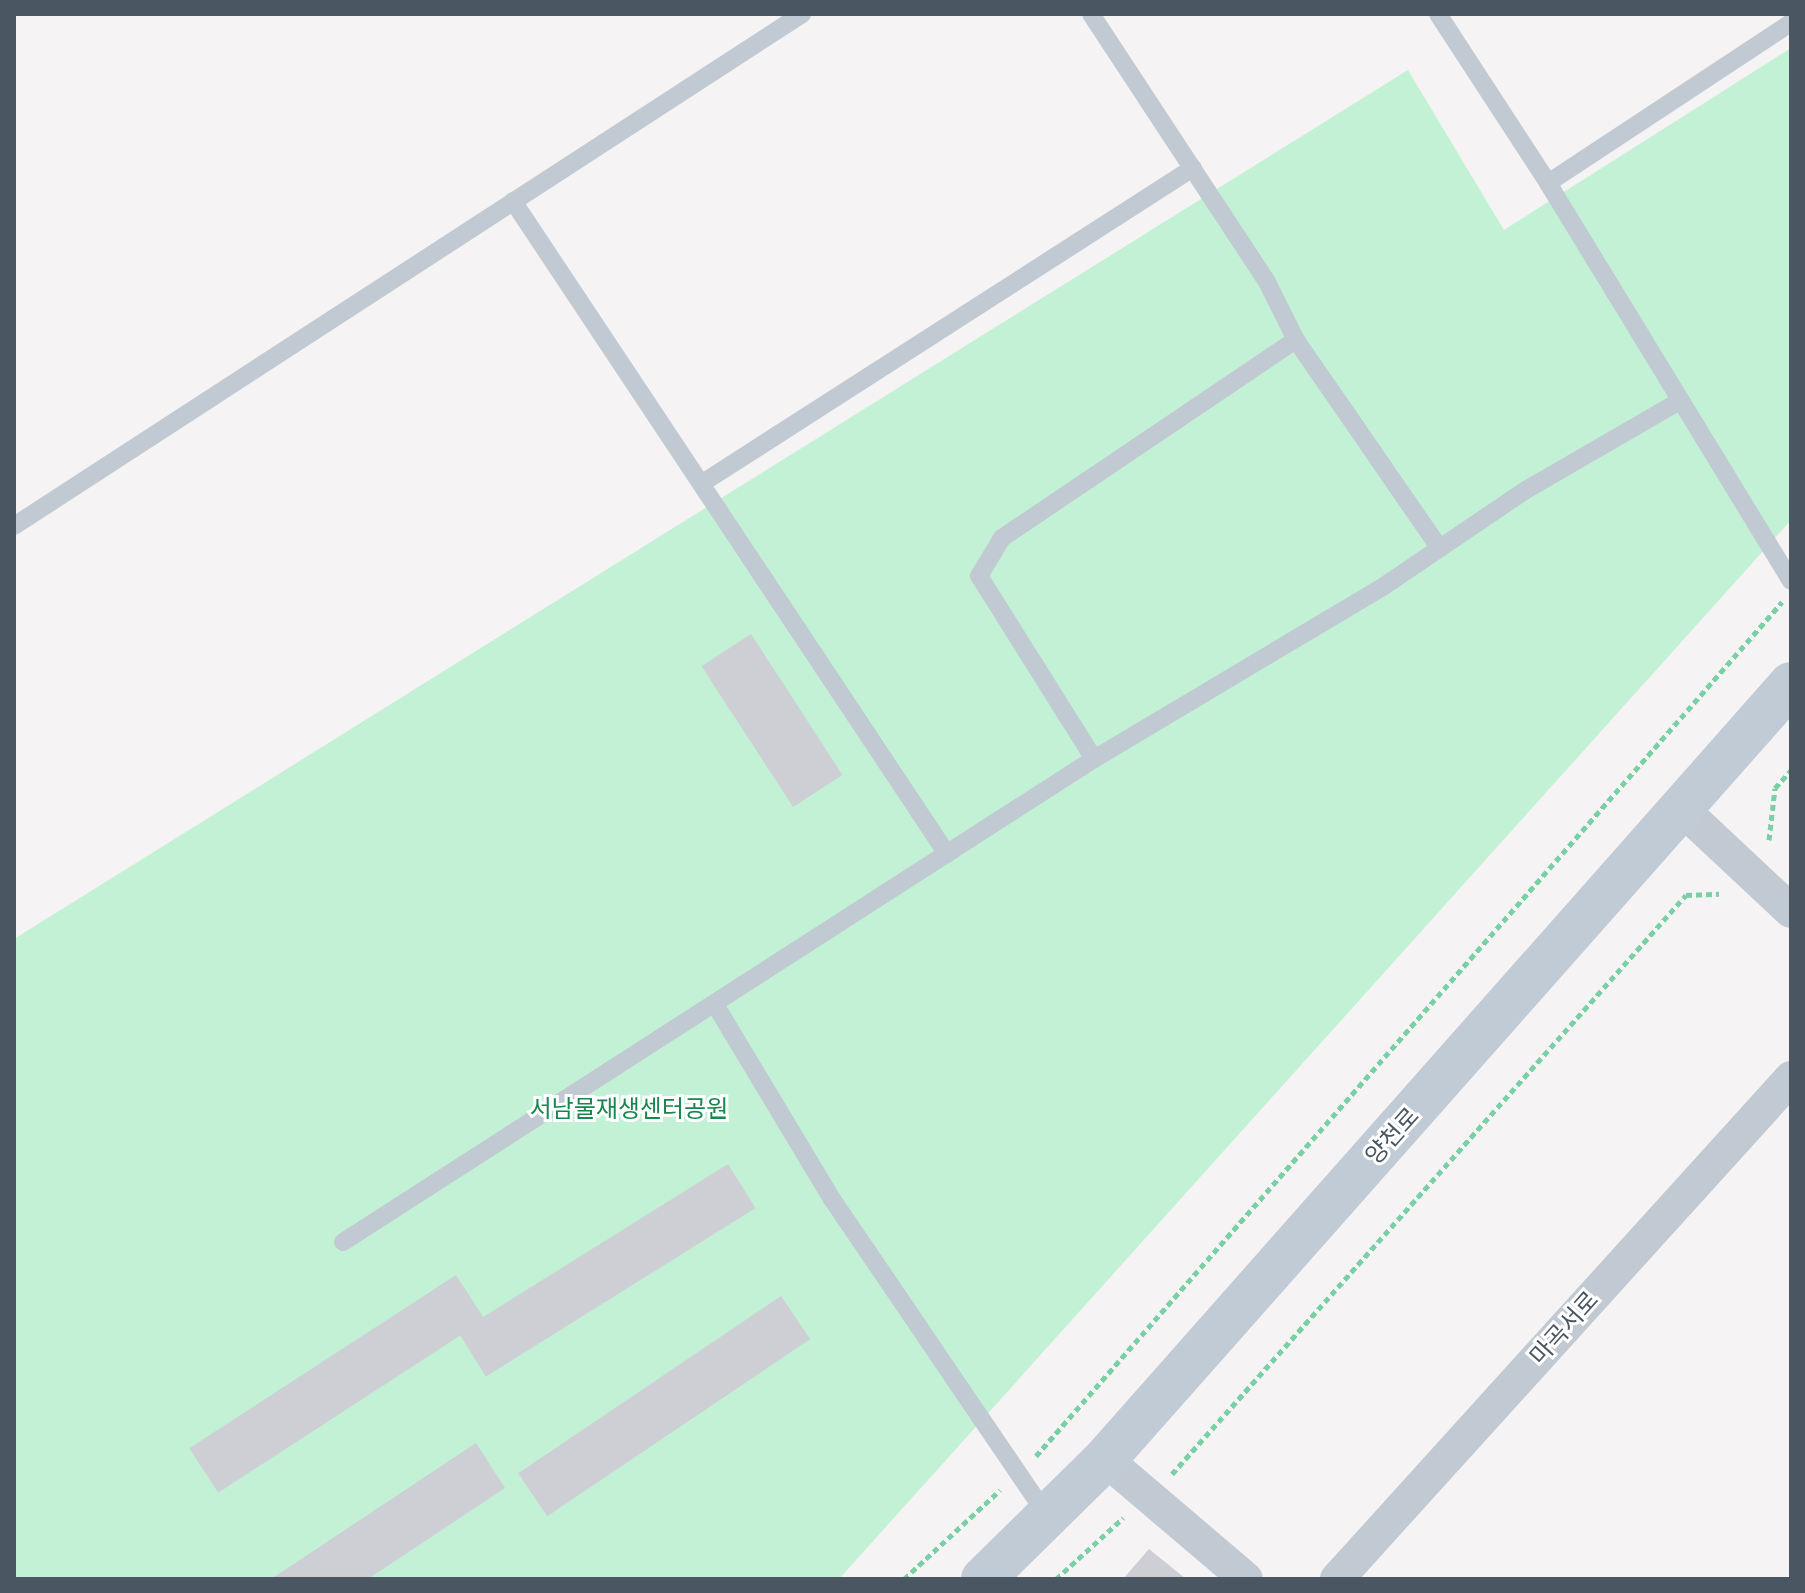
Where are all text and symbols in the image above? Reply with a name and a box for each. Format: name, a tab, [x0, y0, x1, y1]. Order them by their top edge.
park label: 서남물재생센터공원	[530, 1095, 728, 1123]
street label: 양천로	[1359, 1102, 1425, 1170]
street label: 마곡서로	[1524, 1286, 1604, 1370]

